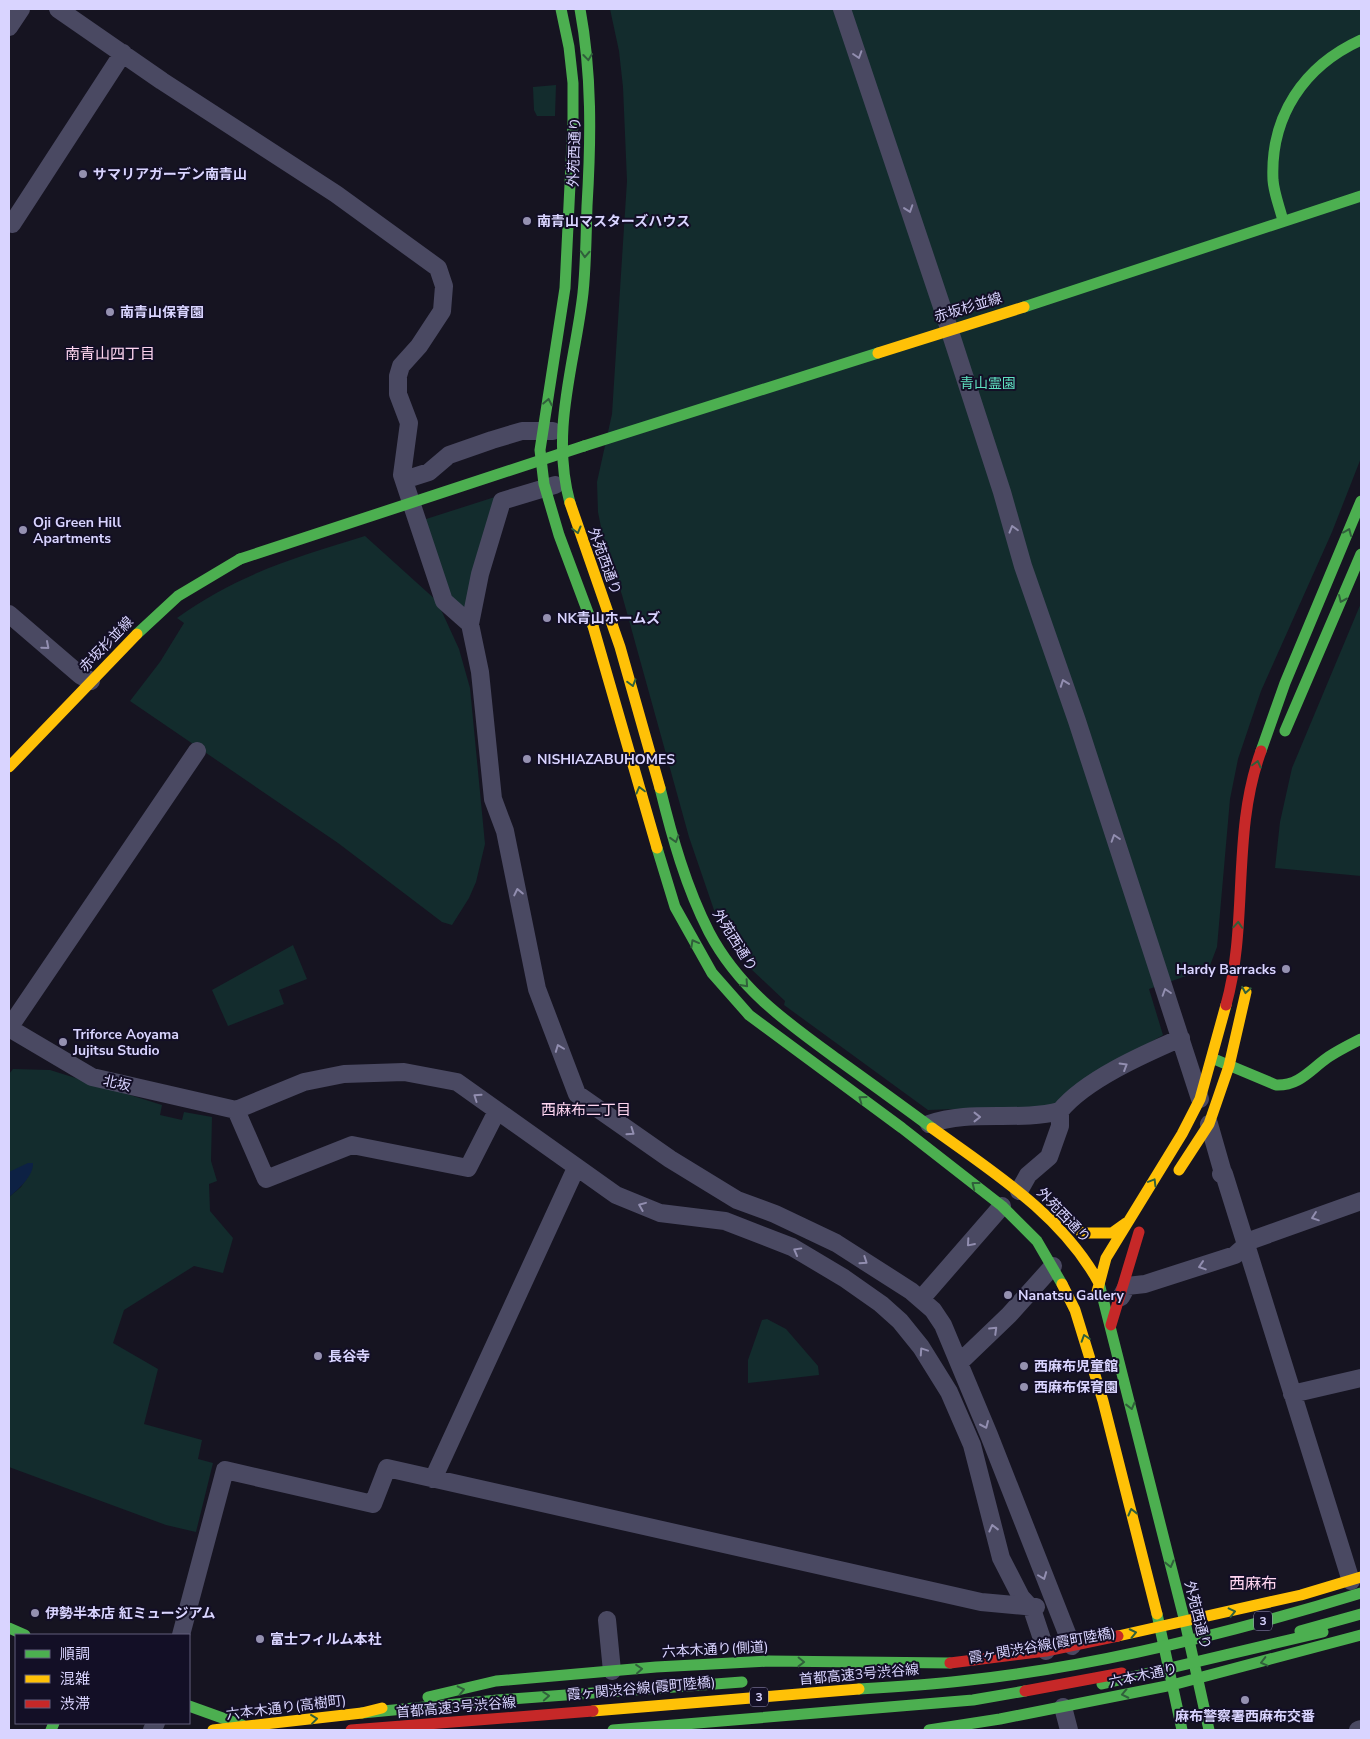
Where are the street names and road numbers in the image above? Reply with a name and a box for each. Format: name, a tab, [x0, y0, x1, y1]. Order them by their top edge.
street label: 外苑西通り	[564, 117, 585, 187]
street label: 赤坂杉並線	[932, 288, 1004, 327]
street label: 外苑西通り	[584, 525, 625, 597]
street label: 赤坂杉並線	[75, 613, 138, 676]
street label: 外苑西通り	[708, 906, 761, 975]
street label: 北坂	[101, 1071, 133, 1096]
street label: 外苑西通り	[1032, 1184, 1095, 1247]
street label: 外苑西通り	[1180, 1579, 1215, 1651]
road number: 3	[1254, 1612, 1272, 1630]
street label: 霞ヶ関渋谷線(霞町陸橋)	[967, 1623, 1117, 1668]
street label: 六本木通り(側道)	[661, 1637, 769, 1662]
street label: 六本木通り	[1107, 1659, 1179, 1692]
street label: 首都高速3号渋谷線	[798, 1660, 920, 1689]
street label: 霞ヶ関渋谷線(霞町陸橋)	[566, 1673, 716, 1704]
road number: 3	[750, 1688, 768, 1706]
street label: 六本木通り(高樹町)	[225, 1691, 347, 1724]
street label: 首都高速3号渋谷線	[395, 1693, 517, 1722]

